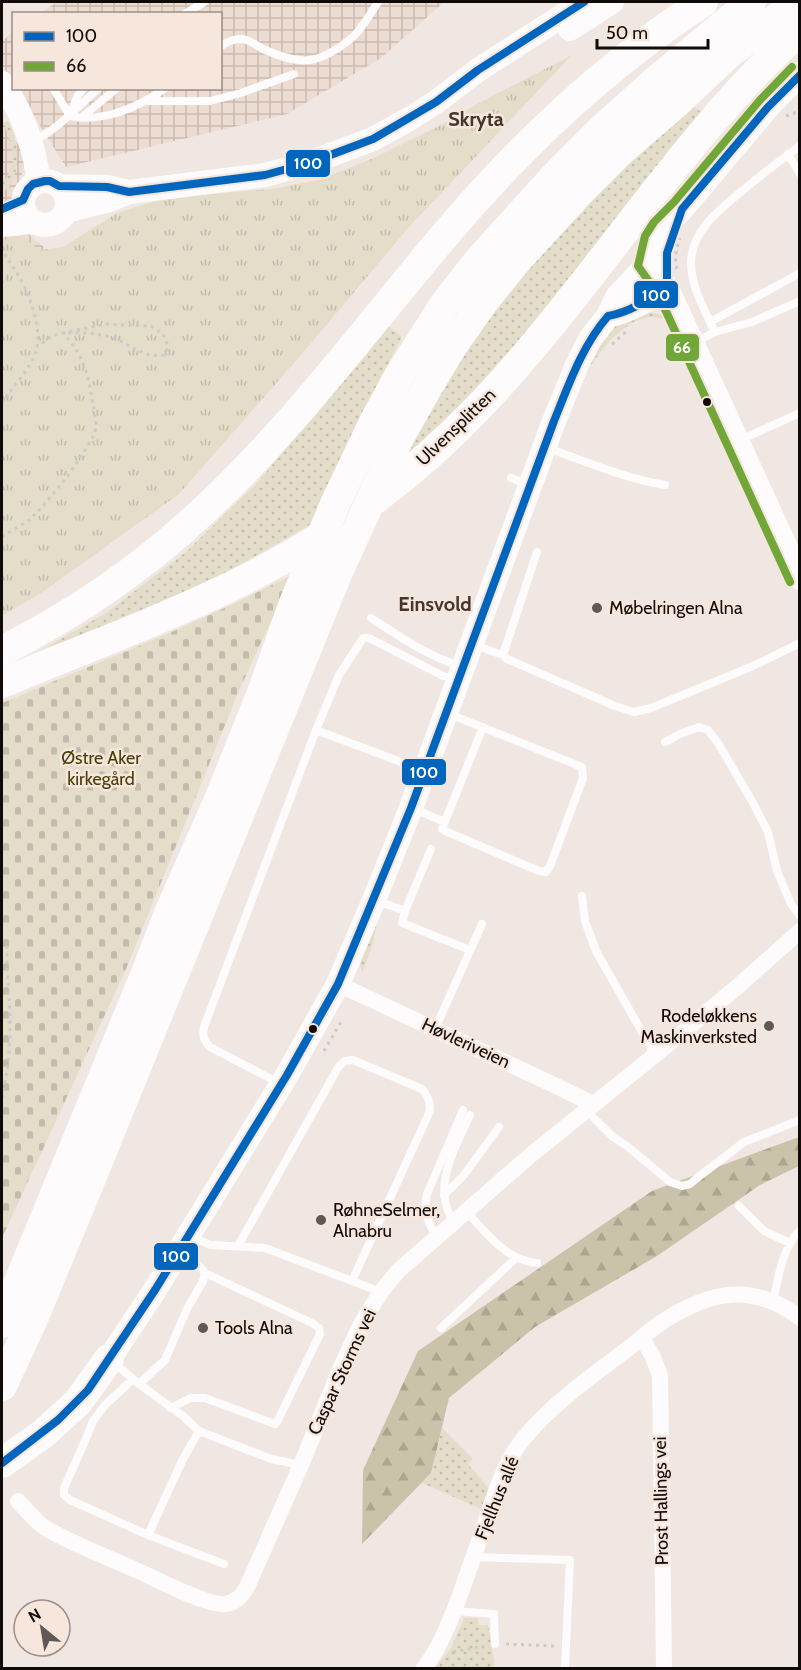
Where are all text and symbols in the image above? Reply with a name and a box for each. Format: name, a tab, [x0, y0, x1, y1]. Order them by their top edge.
legend	[12, 12, 222, 90]
scale bar	[597, 12, 708, 50]
text: 50 m	[606, 22, 648, 44]
text: 100	[66, 25, 97, 47]
text: 66	[66, 55, 86, 77]
district label: Skryta	[448, 107, 504, 131]
line badge: 100	[285, 149, 331, 178]
text: 100	[294, 154, 322, 173]
line badge: 100	[633, 280, 679, 309]
text: 100	[642, 286, 670, 305]
line badge: 66	[665, 333, 700, 362]
text: 66	[673, 338, 691, 357]
street label: Ulvensplitten	[412, 384, 500, 470]
unlabelled marker	[701, 396, 713, 408]
district label: Einsvold	[398, 592, 472, 616]
place label: Møbelringen Alna	[609, 597, 743, 619]
marker: Møbelringen Alna	[590, 601, 604, 615]
park label: Østre Aker kirkegård	[61, 747, 141, 790]
line badge: 100	[401, 758, 447, 786]
text: 100	[410, 763, 438, 782]
place label: Rodeløkkens Maskinverksted	[640, 1005, 757, 1048]
street label: Høvleriveien	[418, 1013, 514, 1073]
marker: Rodeløkkens Maskinverksted	[762, 1019, 776, 1033]
unlabelled marker	[307, 1023, 319, 1035]
place label: RøhneSelmer, Alnabru	[333, 1199, 440, 1242]
marker: RøhneSelmer, Alnabru	[314, 1213, 328, 1227]
line badge: 100	[153, 1242, 199, 1271]
text: 100	[162, 1247, 190, 1266]
street label: Caspar Storms vei	[303, 1306, 381, 1438]
place label: Tools Alna	[215, 1317, 293, 1339]
marker: Tools Alna	[196, 1321, 210, 1335]
street label: Prost Hallings vei	[649, 1436, 673, 1566]
street label: Fjellhus allé	[470, 1453, 524, 1543]
north arrow	[12, 1598, 72, 1658]
text: N	[25, 1604, 44, 1626]

